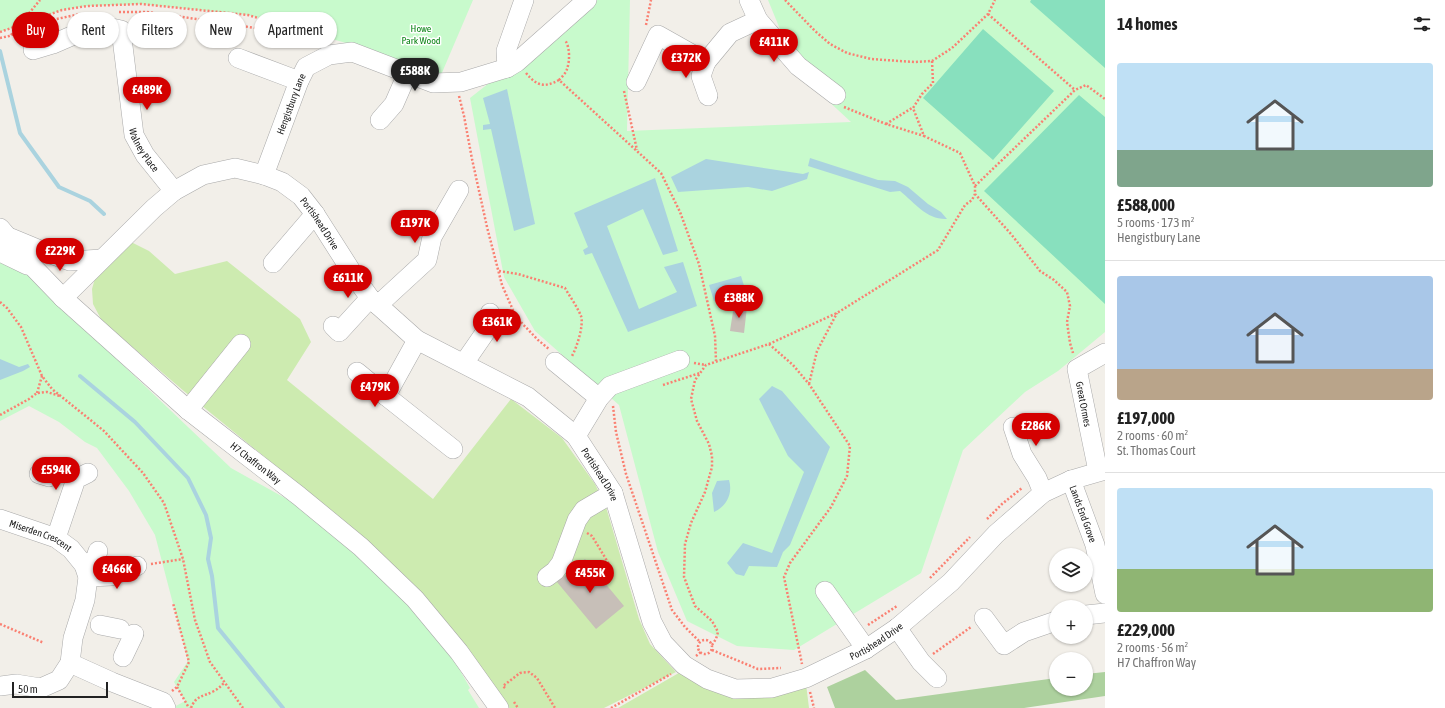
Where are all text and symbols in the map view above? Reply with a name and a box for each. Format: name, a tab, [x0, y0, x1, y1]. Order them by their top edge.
chip: Buy	[12, 12, 59, 48]
chip: Rent	[67, 12, 119, 48]
chip: Filters	[127, 12, 187, 48]
chip: New	[195, 12, 246, 48]
chip: Apartment	[254, 12, 337, 48]
icon: filters	[1411, 13, 1433, 35]
text: 14 homes	[1117, 14, 1178, 34]
park label: Howe Park Wood	[401, 23, 441, 46]
pin: £411K	[746, 29, 802, 63]
text: £411K	[759, 34, 789, 49]
pin: £372K	[658, 45, 714, 79]
text: £372K	[671, 50, 701, 65]
pin: £588K	[387, 58, 443, 92]
text: £588K	[400, 63, 430, 78]
street label: Hengistbury Lane	[275, 71, 308, 136]
pin: £489K	[119, 77, 175, 111]
text: £489K	[132, 82, 162, 97]
icon: home	[1239, 89, 1311, 161]
street label: Walney Place	[127, 127, 161, 174]
street label: Portishead Drive	[298, 195, 341, 252]
text: £588,000	[1117, 195, 1175, 215]
pin: £197K	[387, 210, 443, 244]
text: £197K	[400, 215, 430, 230]
text: 5 rooms · 173 m²	[1117, 215, 1194, 230]
text: Hengistbury Lane	[1117, 230, 1200, 245]
pin: £229K	[32, 238, 88, 272]
text: £229K	[45, 243, 75, 258]
pin: £611K	[320, 265, 376, 299]
text: £611K	[333, 270, 363, 285]
pin: £388K	[711, 285, 767, 319]
text: £388K	[724, 290, 754, 305]
icon: home	[1239, 302, 1311, 374]
pin: £361K	[469, 309, 525, 343]
text: £361K	[482, 314, 512, 329]
pin: £479K	[347, 374, 403, 408]
text: £479K	[360, 379, 390, 394]
street label: Great Ormes	[1074, 381, 1093, 428]
text: £197,000	[1117, 408, 1175, 428]
pin: £286K	[1008, 413, 1064, 447]
text: £286K	[1021, 418, 1051, 433]
text: 2 rooms · 60 m²	[1117, 428, 1188, 443]
street label: H7 Chaffron Way	[228, 440, 283, 486]
text: St. Thomas Court	[1117, 443, 1196, 458]
street label: Portishead Drive	[579, 446, 620, 503]
pin: £594K	[28, 457, 84, 491]
text: £594K	[41, 462, 71, 477]
street label: Lands End Grove	[1067, 484, 1099, 544]
icon: home	[1239, 514, 1311, 586]
street label: Miserden Crescent	[8, 518, 74, 554]
map controls	[1049, 548, 1093, 696]
button: layers	[1049, 548, 1093, 592]
pin: £466K	[89, 556, 145, 590]
pin: £455K	[562, 560, 618, 594]
text: £466K	[102, 561, 132, 576]
text: £455K	[575, 565, 605, 580]
button: +	[1049, 600, 1093, 644]
street label: Portishead Drive	[848, 620, 905, 662]
text: £229,000	[1117, 620, 1175, 640]
text: 2 rooms · 56 m²	[1117, 640, 1188, 655]
button: −	[1049, 652, 1093, 696]
text: H7 Chaffron Way	[1117, 655, 1196, 670]
scale bar	[12, 680, 108, 699]
text: 50 m	[18, 683, 38, 695]

